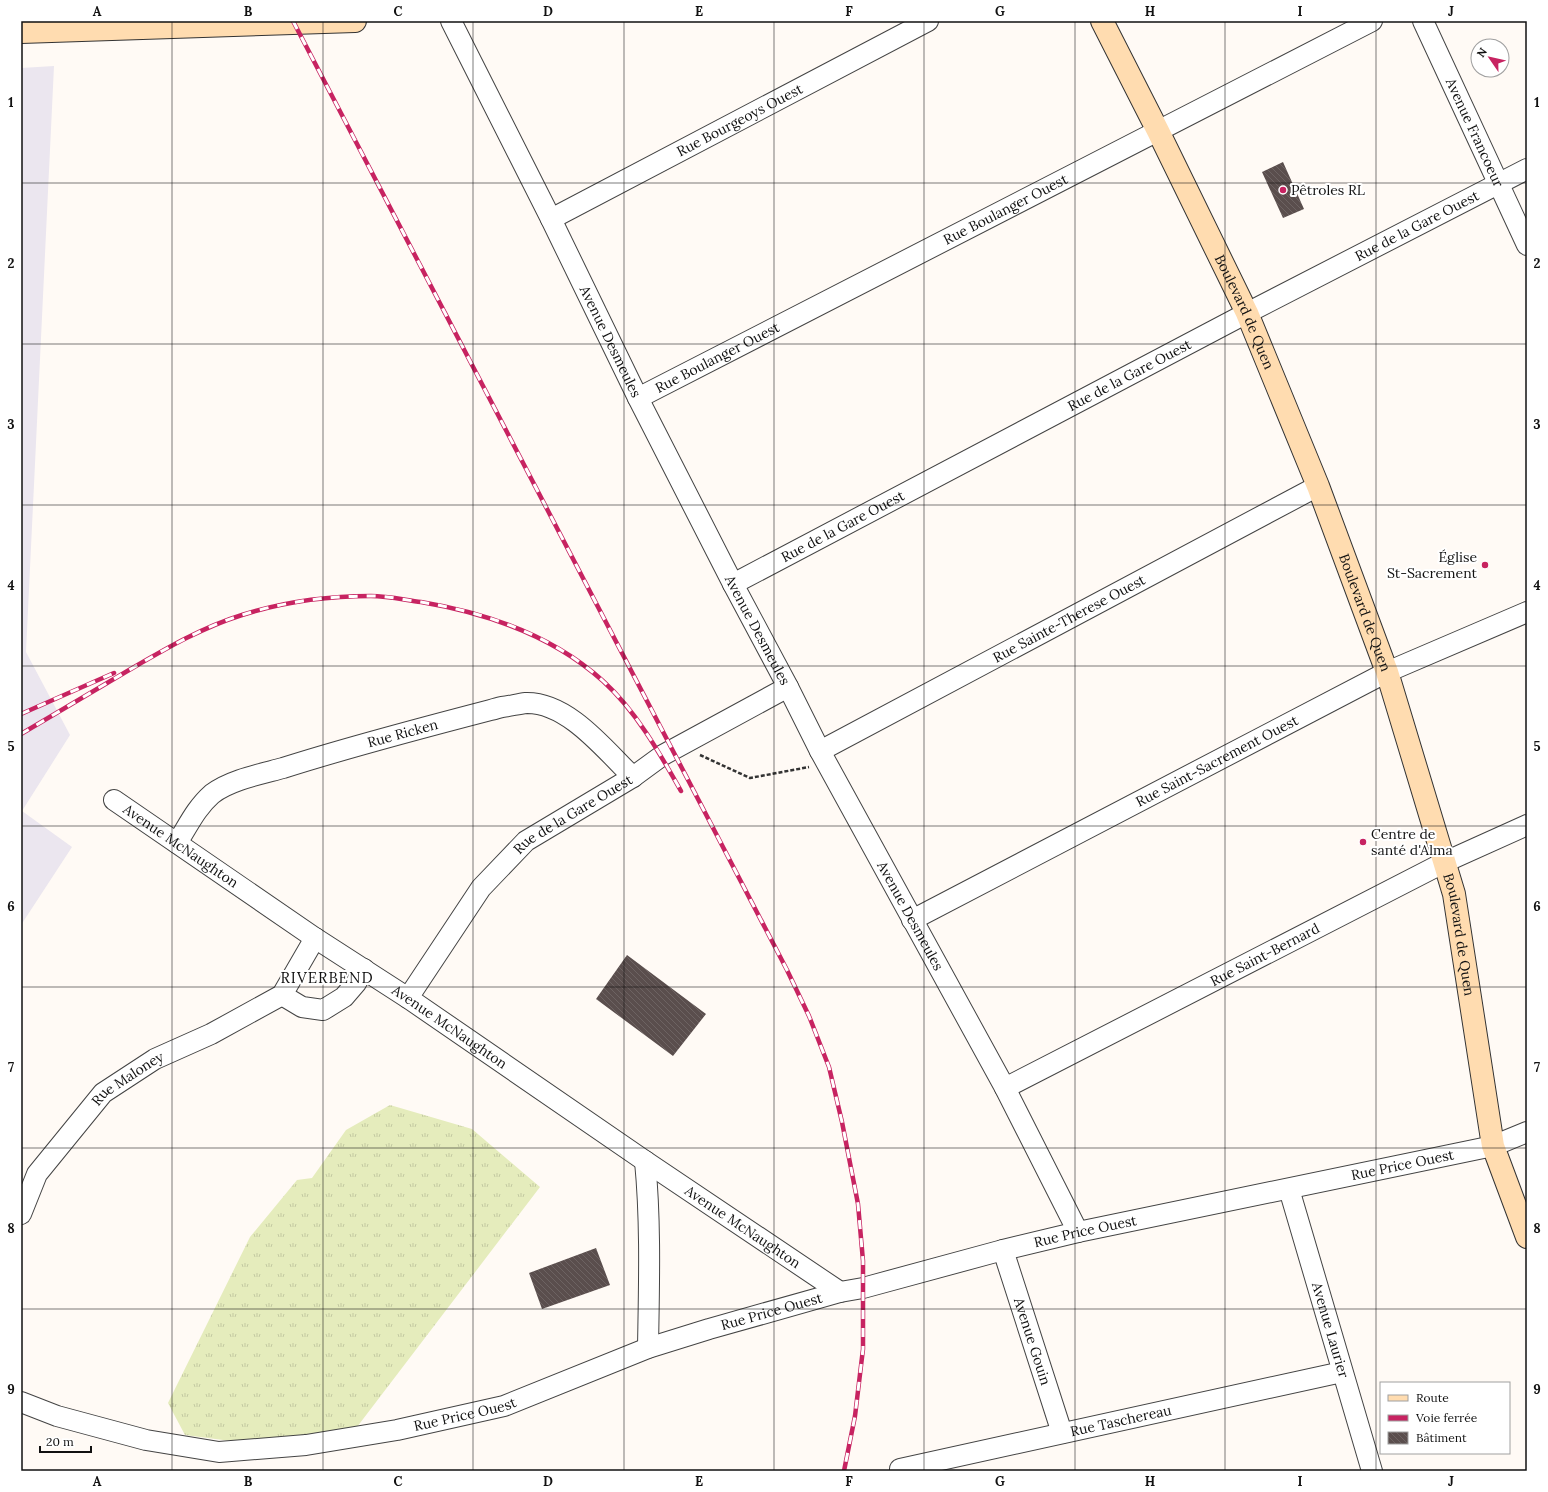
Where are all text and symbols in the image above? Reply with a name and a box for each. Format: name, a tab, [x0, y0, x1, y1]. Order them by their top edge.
text: A	[93, 3, 102, 20]
text: B	[244, 3, 253, 20]
text: C	[394, 3, 403, 20]
text: D	[543, 3, 553, 20]
text: E	[695, 3, 703, 20]
text: F	[845, 3, 853, 20]
text: G	[995, 3, 1005, 20]
text: H	[1145, 3, 1155, 20]
text: I	[1297, 3, 1303, 20]
text: J	[1448, 3, 1454, 20]
north arrow	[1470, 38, 1510, 78]
text: N	[1474, 45, 1490, 60]
street label: Avenue Francoeur	[1441, 74, 1508, 190]
street label: Rue Bourgeoys Ouest	[674, 79, 806, 160]
text: 1	[8, 94, 14, 111]
text: 1	[1534, 94, 1540, 111]
street label: Rue Boulanger Ouest	[940, 170, 1071, 249]
place label: Pêtroles RL	[1291, 181, 1365, 199]
marker: Pêtroles RL	[1278, 185, 1288, 195]
street label: Rue de la Gare Ouest	[1352, 186, 1482, 265]
street label: Boulevard de Quen	[1211, 251, 1278, 372]
text: 2	[8, 255, 15, 272]
text: 2	[1534, 255, 1541, 272]
street label: Avenue Desmeules	[575, 282, 645, 400]
street label: Rue Boulanger Ouest	[652, 318, 783, 397]
street label: Rue de la Gare Ouest	[1065, 335, 1195, 415]
text: 3	[7, 416, 15, 433]
text: 3	[1533, 416, 1541, 433]
street label: Rue de la Gare Ouest	[778, 486, 908, 566]
place label: Église St-Sacrement	[1387, 548, 1478, 582]
street label: Boulevard de Quen	[1335, 551, 1395, 674]
marker: Église St-Sacrement	[1480, 560, 1490, 570]
street label: Rue Sainte-Therese Ouest	[990, 570, 1149, 666]
street label: Avenue Desmeules	[721, 571, 794, 688]
text: 4	[7, 577, 15, 594]
text: 4	[1533, 577, 1541, 594]
street label: Rue Saint-Sacrement Ouest	[1133, 711, 1302, 811]
street label: Rue Ricken	[365, 715, 440, 751]
text: 5	[7, 738, 15, 755]
text: 5	[1533, 738, 1541, 755]
street label: Rue de la Gare Ouest	[509, 770, 636, 858]
street label: Avenue McNaughton	[119, 799, 242, 892]
place label: Centre de santé d'Alma	[1371, 825, 1453, 859]
marker: Centre de santé d'Alma	[1358, 837, 1368, 847]
street label: Avenue Desmeules	[873, 857, 948, 974]
street label: Boulevard de Quen	[1439, 871, 1479, 997]
text: 6	[7, 898, 15, 915]
text: 6	[1533, 898, 1541, 915]
street label: Rue Saint-Bernard	[1207, 919, 1322, 990]
district label: RIVERBEND	[280, 968, 374, 987]
street label: Avenue McNaughton	[388, 980, 511, 1073]
street label: Rue Maloney	[87, 1047, 167, 1109]
text: 7	[8, 1059, 14, 1076]
text: 7	[1534, 1059, 1540, 1076]
street label: Rue Price Ouest	[1349, 1145, 1456, 1184]
street label: Avenue McNaughton	[681, 1181, 805, 1272]
street label: Rue Price Ouest	[1032, 1211, 1139, 1251]
text: 8	[7, 1220, 15, 1237]
text: 8	[1533, 1220, 1541, 1237]
street label: Avenue Laurier	[1308, 1279, 1353, 1380]
street label: Rue Price Ouest	[719, 1288, 825, 1334]
street label: Avenue Gouin	[1010, 1294, 1055, 1388]
text: 9	[7, 1381, 15, 1398]
text: 9	[1533, 1381, 1541, 1398]
legend	[1380, 1382, 1510, 1454]
text: Route	[1416, 1390, 1449, 1405]
street label: Rue Price Ouest	[412, 1393, 519, 1435]
street label: Rue Taschereau	[1068, 1401, 1173, 1440]
text: Voie ferrée	[1415, 1410, 1478, 1425]
scale bar	[40, 1428, 91, 1454]
text: Bâtiment	[1416, 1430, 1467, 1445]
text: 20 m	[46, 1434, 74, 1449]
text: A	[93, 1473, 102, 1490]
text: B	[244, 1473, 253, 1490]
text: C	[394, 1473, 403, 1490]
text: D	[543, 1473, 553, 1490]
text: E	[695, 1473, 703, 1490]
text: F	[845, 1473, 853, 1490]
text: G	[995, 1473, 1005, 1490]
text: H	[1145, 1473, 1155, 1490]
text: I	[1297, 1473, 1303, 1490]
text: J	[1448, 1473, 1454, 1490]

